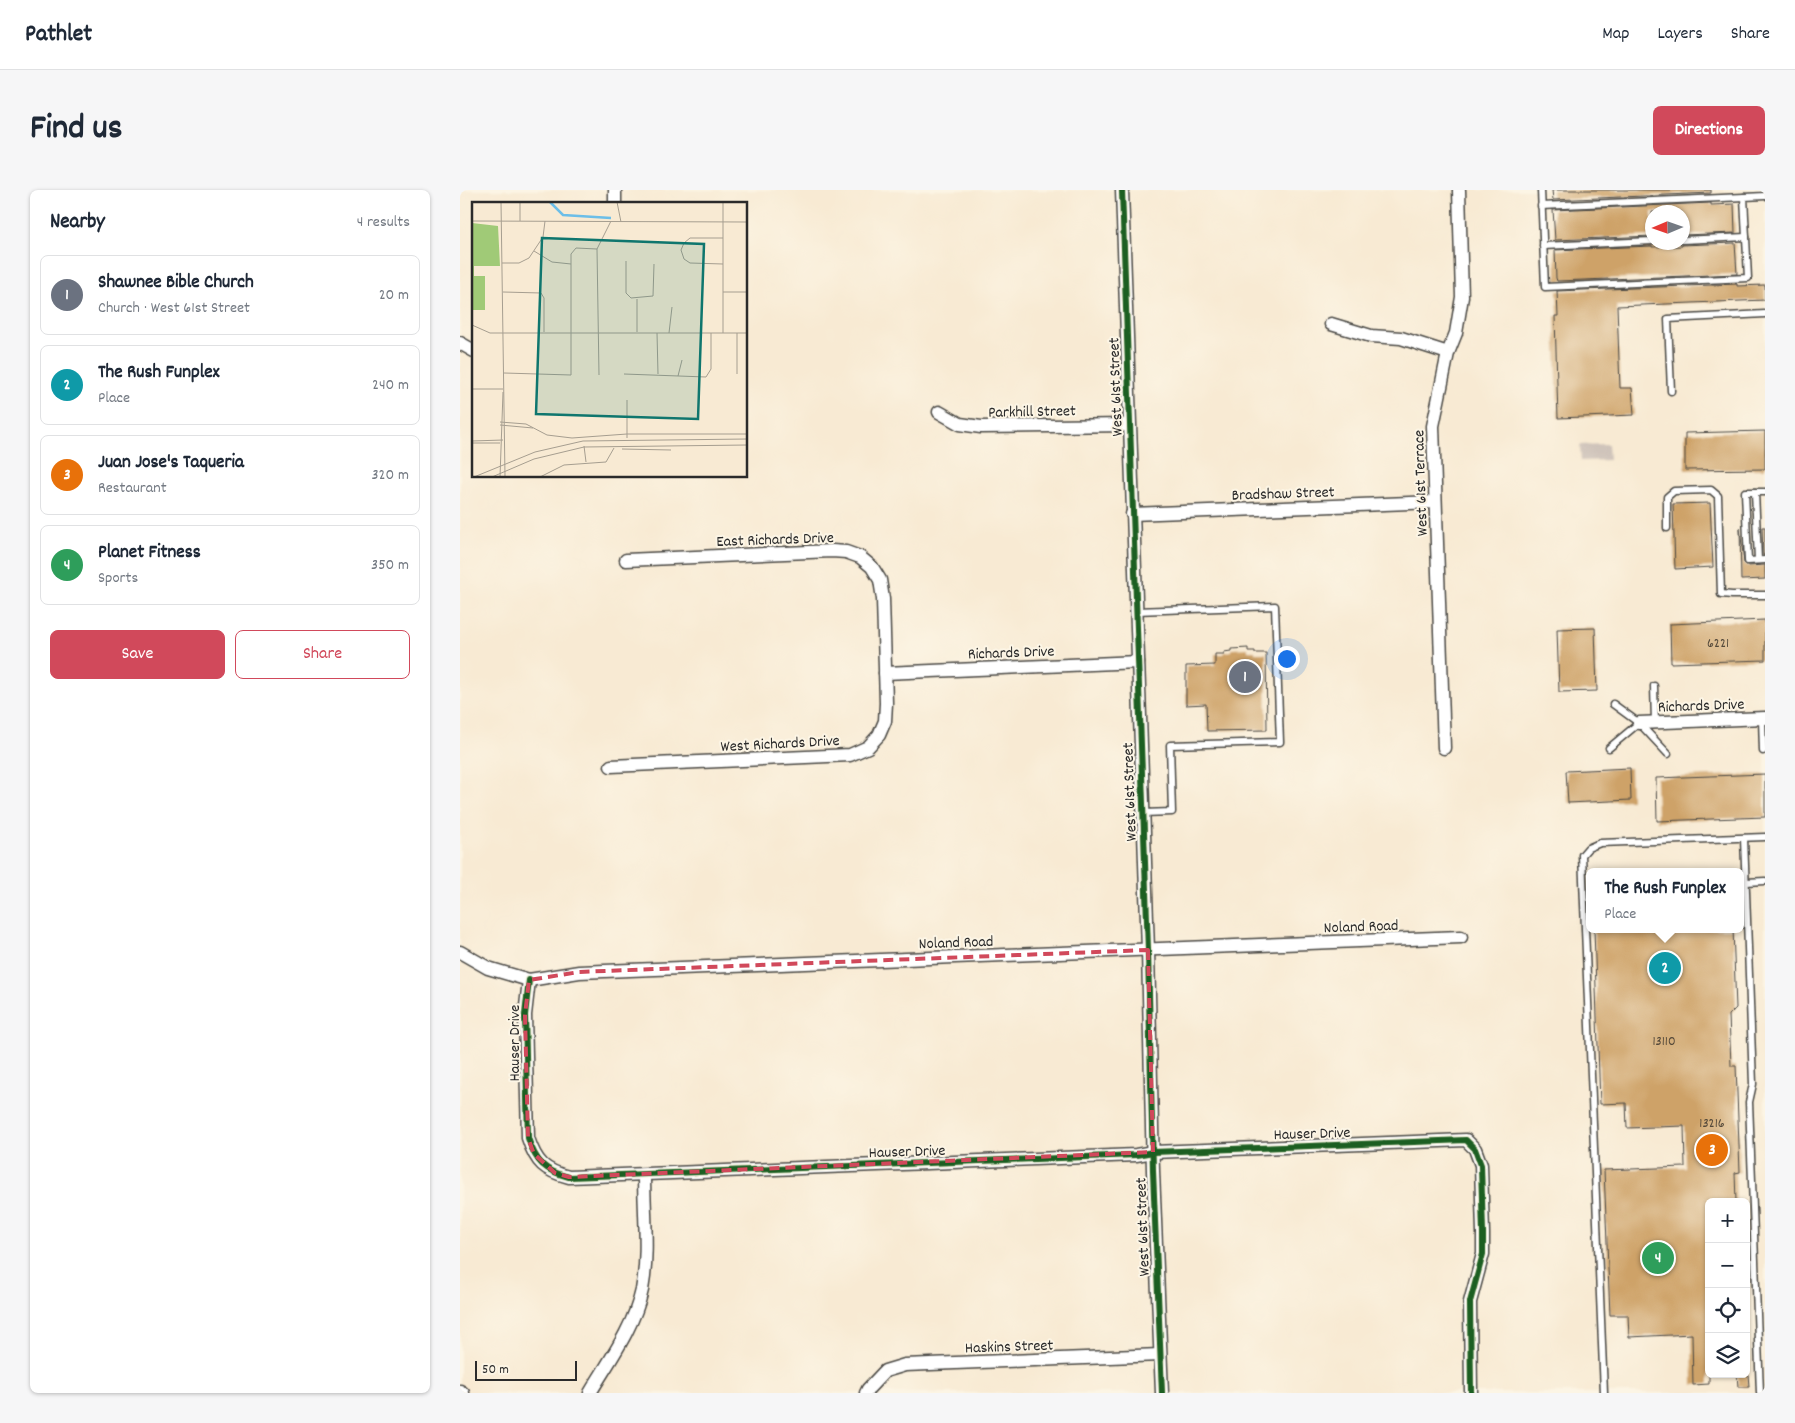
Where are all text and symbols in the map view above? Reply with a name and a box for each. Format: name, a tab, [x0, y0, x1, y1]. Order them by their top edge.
text: Pathlet	[25, 18, 92, 52]
text: Map	[1602, 22, 1629, 47]
text: Layers	[1657, 22, 1703, 47]
text: Share	[1731, 22, 1770, 47]
text: Find us	[30, 105, 122, 155]
button: Directions	[1653, 106, 1765, 155]
inset map	[472, 202, 748, 478]
north arrow	[1645, 205, 1690, 250]
text: Nearby	[50, 208, 105, 238]
text: 4 results	[357, 211, 410, 234]
text: Shawnee Bible Church	[98, 270, 254, 297]
text: 1	[65, 284, 69, 307]
text: 20 m	[379, 284, 409, 307]
text: Church · West 61st Street	[98, 297, 250, 320]
street label: West 61st Street	[1103, 337, 1130, 437]
text: The Rush Funplex	[98, 360, 220, 387]
text: 2	[64, 374, 71, 397]
text: 240 m	[372, 374, 409, 397]
text: Place	[98, 387, 130, 410]
street label: Parkhill Street	[988, 400, 1076, 425]
street label: West 61st Terrace	[1408, 429, 1435, 537]
text: Juan Jose's Taqueria	[98, 450, 244, 477]
text: 3	[63, 464, 71, 487]
text: 320 m	[372, 464, 409, 487]
text: Restaurant	[98, 477, 167, 500]
street label: Bradshaw Street	[1231, 481, 1335, 508]
street label: East Richards Drive	[716, 527, 834, 554]
text: Planet Fitness	[98, 540, 201, 567]
text: 4	[64, 554, 70, 577]
text: 350 m	[371, 554, 409, 577]
text: Sports	[98, 567, 138, 590]
button: Save	[50, 630, 225, 679]
button: Share	[235, 630, 410, 679]
house number: 6221	[1707, 634, 1729, 654]
street label: Richards Drive	[967, 640, 1055, 667]
your location	[1274, 646, 1300, 672]
pin: 1	[1229, 658, 1261, 696]
street label: Richards Drive	[1657, 693, 1745, 720]
street label: West Richards Drive	[720, 730, 840, 759]
street label: West 61st Street	[1117, 742, 1144, 842]
popup	[1586, 868, 1744, 933]
text: The Rush Funplex	[1604, 876, 1726, 903]
text: Place	[1604, 903, 1636, 926]
street label: Noland Road	[1323, 915, 1399, 940]
street label: Noland Road	[918, 931, 994, 956]
pin: 2	[1649, 949, 1681, 987]
street label: Hauser Drive	[504, 1005, 527, 1081]
house number: 13110	[1652, 1032, 1676, 1052]
house number: 13216	[1699, 1114, 1725, 1134]
street label: Hauser Drive	[1273, 1122, 1351, 1147]
pin: 3	[1696, 1131, 1728, 1169]
street label: Hauser Drive	[868, 1140, 946, 1165]
street label: West 61st Street	[1130, 1177, 1157, 1277]
map controls	[1705, 1198, 1750, 1378]
button: +	[1705, 1198, 1750, 1243]
pin: 4	[1642, 1239, 1674, 1277]
button: −	[1705, 1243, 1750, 1288]
button: locate	[1705, 1288, 1750, 1333]
button: layers	[1705, 1333, 1750, 1378]
street label: Haskins Street	[964, 1334, 1054, 1361]
scale bar	[475, 1358, 578, 1381]
text: 50 m	[482, 1360, 509, 1380]

